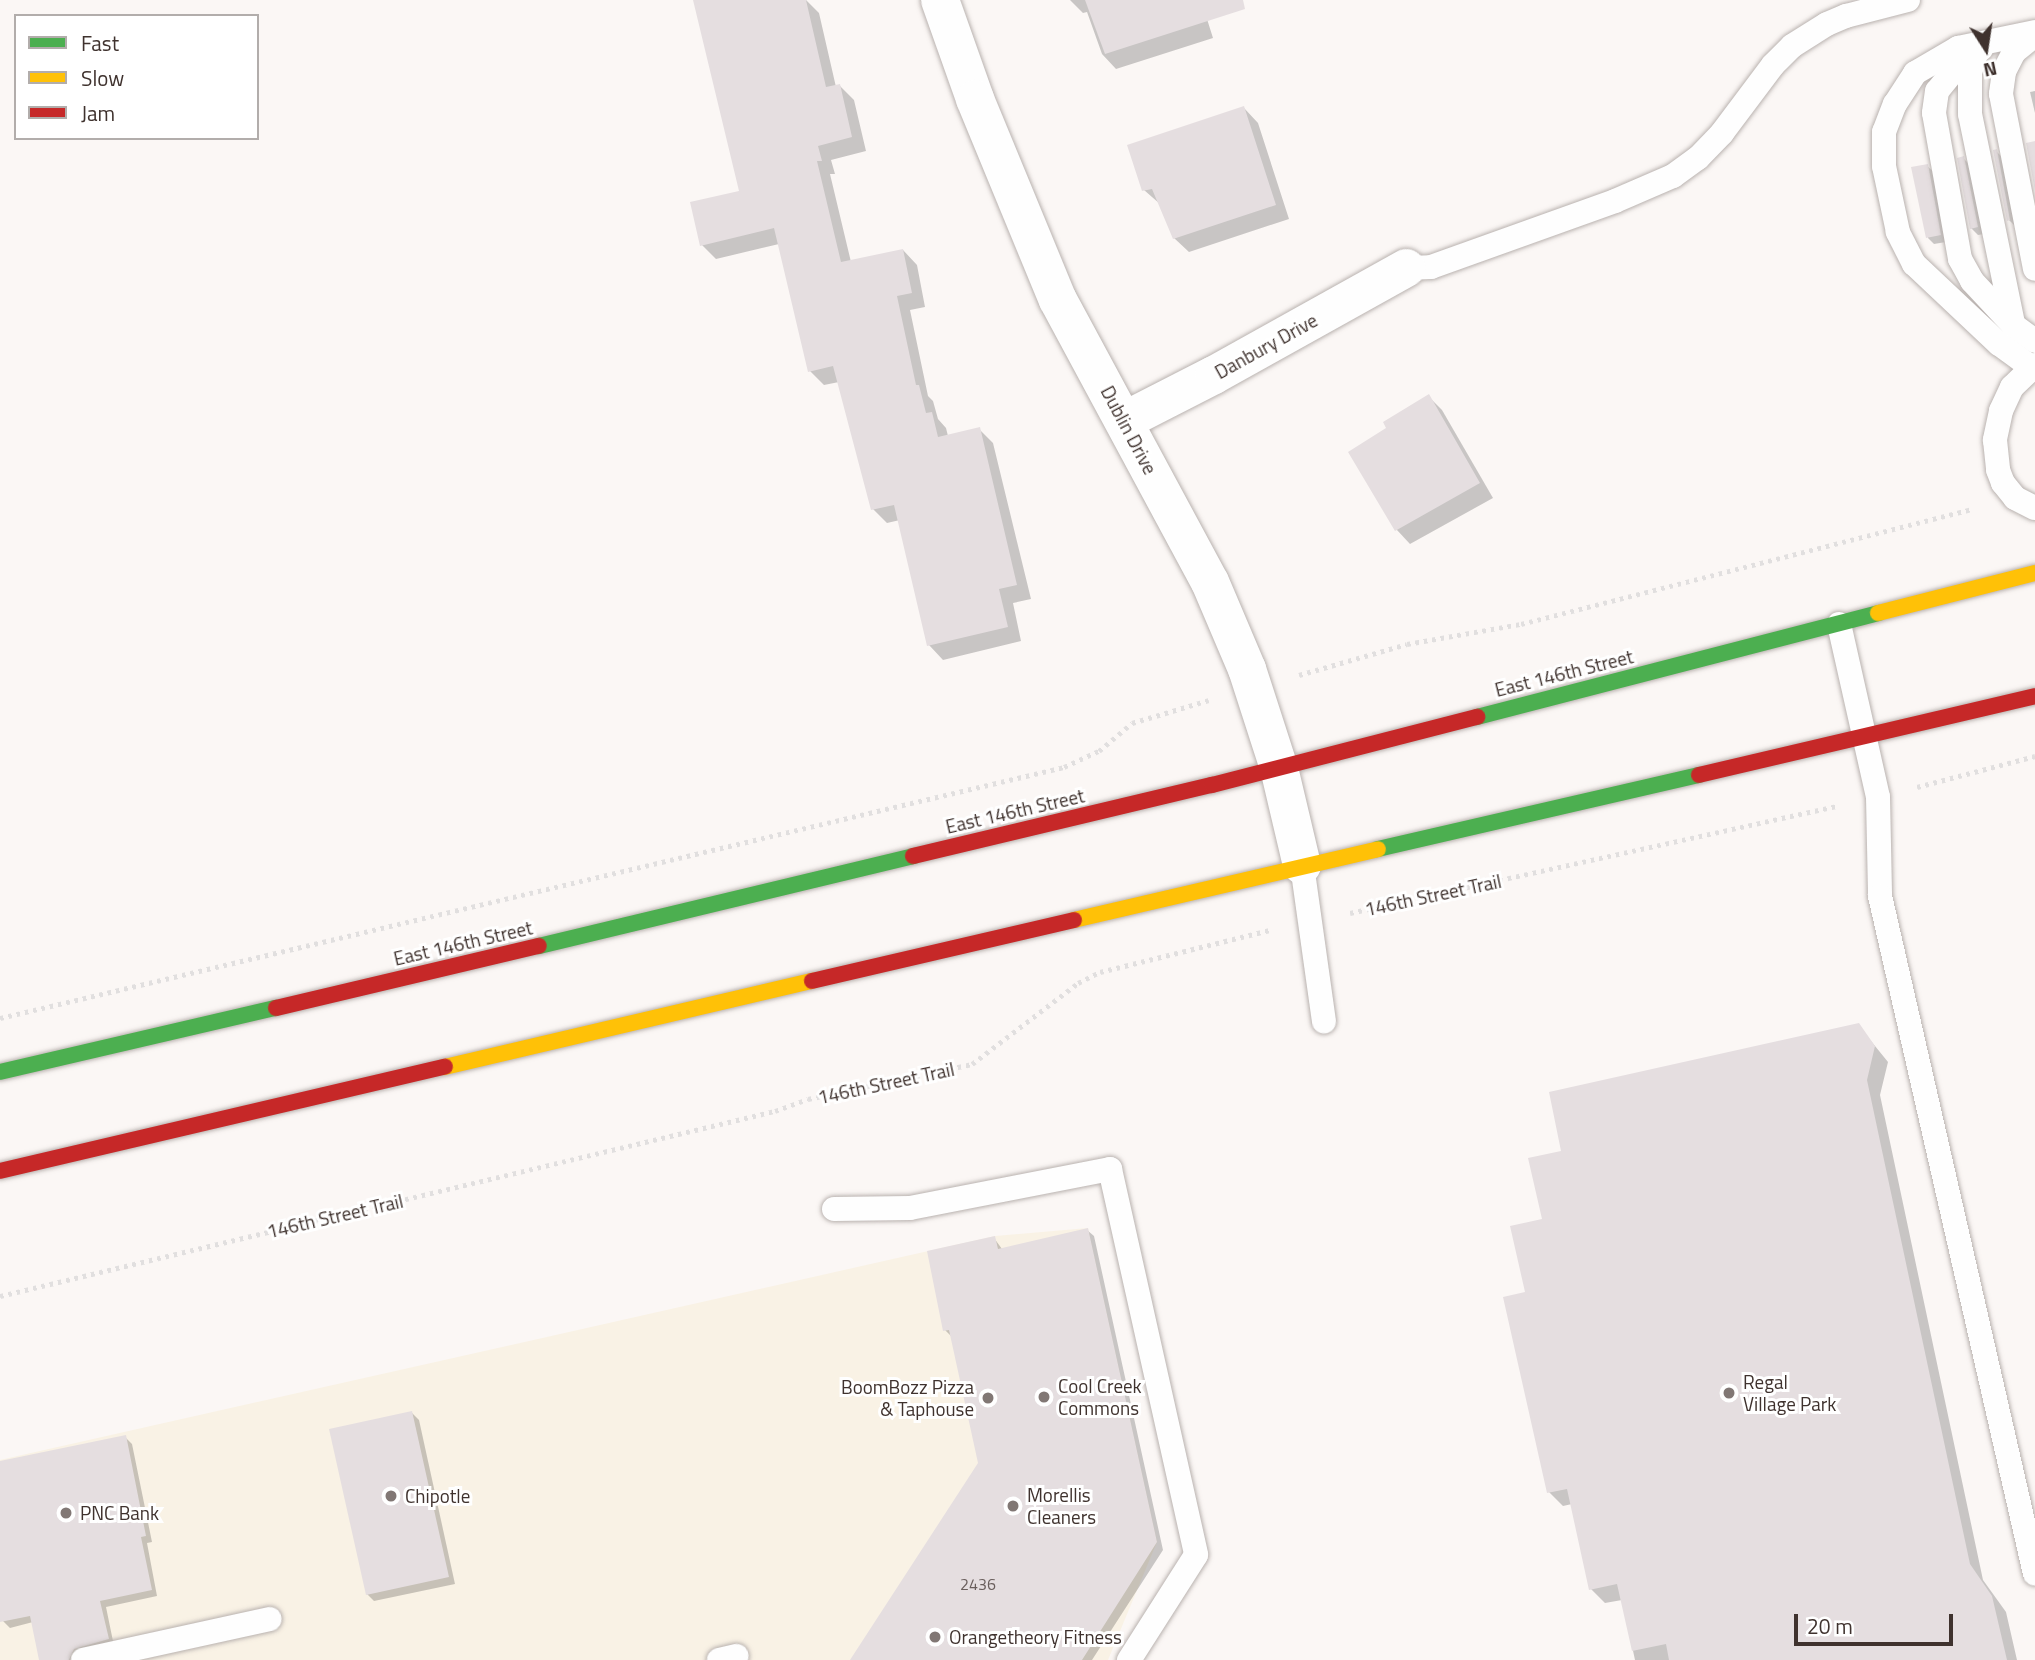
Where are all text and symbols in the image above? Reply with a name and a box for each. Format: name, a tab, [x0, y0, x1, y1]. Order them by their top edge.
legend	[14, 14, 259, 140]
north arrow	[1951, 14, 2021, 84]
text: Fast	[81, 27, 119, 59]
text: N	[1981, 54, 2000, 86]
text: Slow	[81, 62, 124, 94]
text: Jam	[81, 97, 115, 129]
street label: Danbury Drive	[1211, 309, 1321, 383]
street label: Dublin Drive	[1096, 382, 1162, 478]
street label: East 146th Street	[1493, 645, 1635, 701]
street label: East 146th Street	[943, 784, 1087, 838]
street label: 146th Street Trail	[1363, 869, 1503, 921]
street label: East 146th Street	[391, 916, 535, 970]
street label: 146th Street Trail	[816, 1057, 956, 1109]
street label: 146th Street Trail	[265, 1189, 405, 1243]
place label: Regal Village Park	[1743, 1371, 1836, 1415]
place label: Cool Creek Commons	[1058, 1375, 1142, 1419]
place label: BoomBozz Pizza & Taphouse	[841, 1376, 974, 1420]
marker: Regal Village Park	[1721, 1385, 1737, 1401]
marker: Cool Creek Commons	[1036, 1389, 1052, 1405]
marker: BoomBozz Pizza & Taphouse	[980, 1390, 996, 1406]
place label: Morellis Cleaners	[1027, 1484, 1096, 1528]
place label: Chipotle	[405, 1485, 470, 1507]
marker: Chipotle	[383, 1488, 399, 1504]
marker: Morellis Cleaners	[1005, 1498, 1021, 1514]
place label: PNC Bank	[80, 1502, 159, 1524]
marker: PNC Bank	[58, 1505, 74, 1521]
house number: 2436	[960, 1574, 996, 1594]
scale bar	[1797, 1600, 1956, 1644]
text: 20 m	[1807, 1610, 1853, 1642]
place label: Orangetheory Fitness	[949, 1626, 1122, 1648]
marker: Orangetheory Fitness	[927, 1629, 943, 1645]

